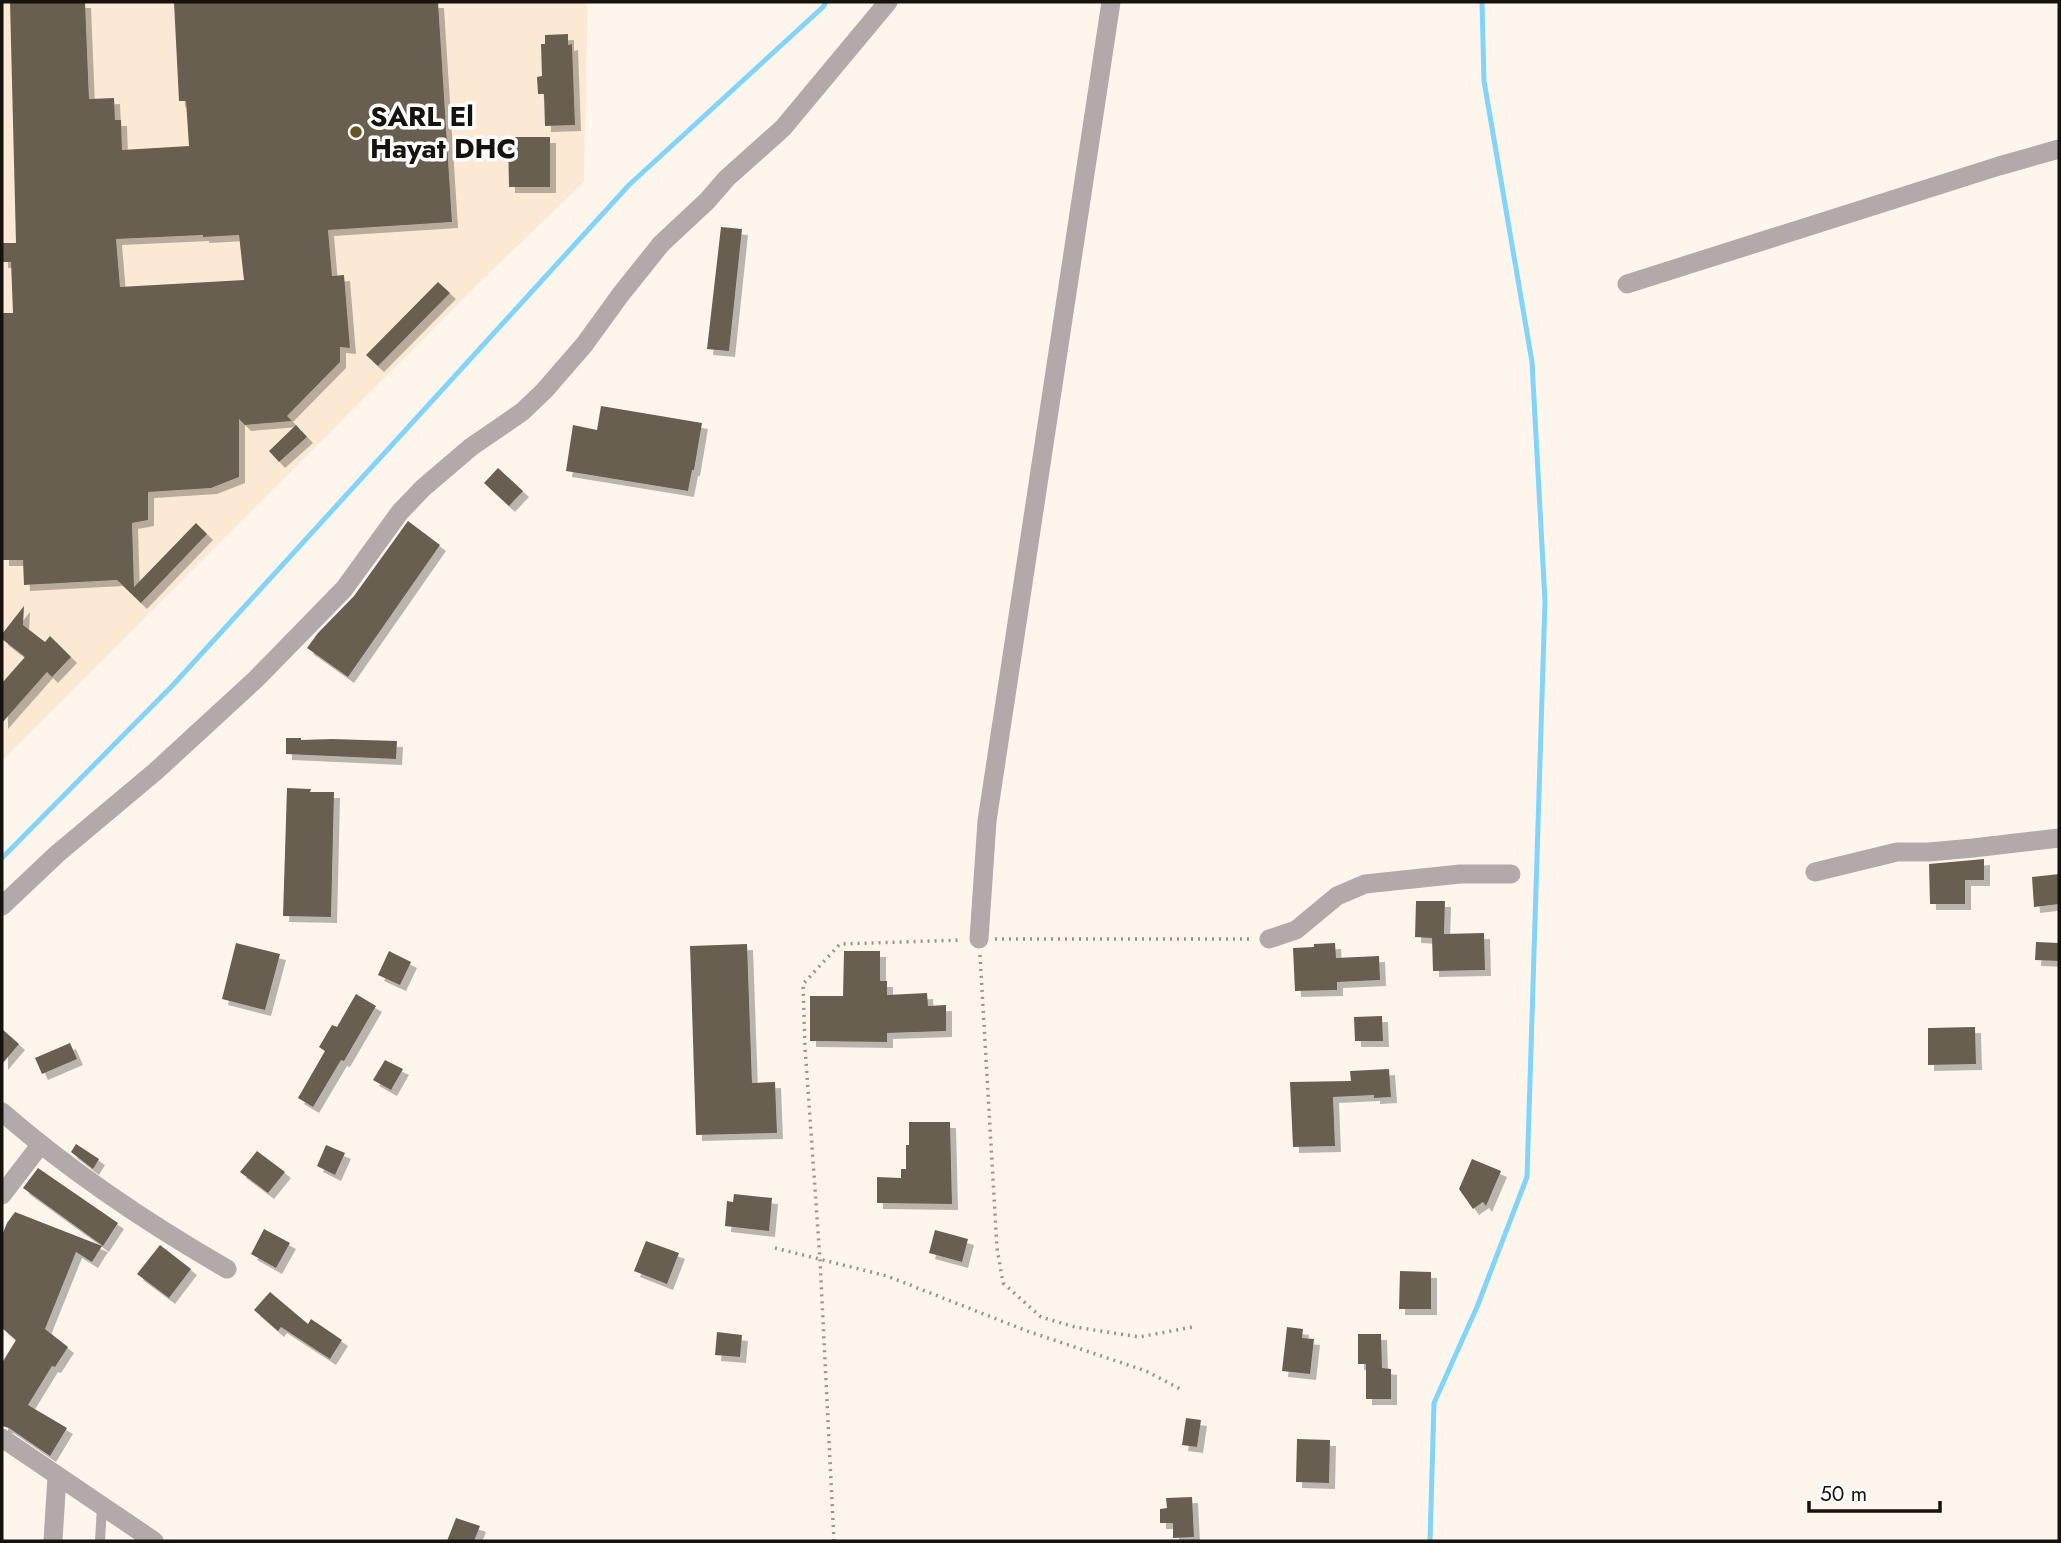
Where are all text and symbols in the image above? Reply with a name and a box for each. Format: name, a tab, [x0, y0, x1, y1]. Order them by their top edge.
place label: SARL El Hayat DHC	[370, 96, 516, 169]
marker: SARL El Hayat DHC	[348, 124, 364, 140]
scale bar	[1809, 1470, 1940, 1514]
text: 50 m	[1820, 1479, 1867, 1509]

